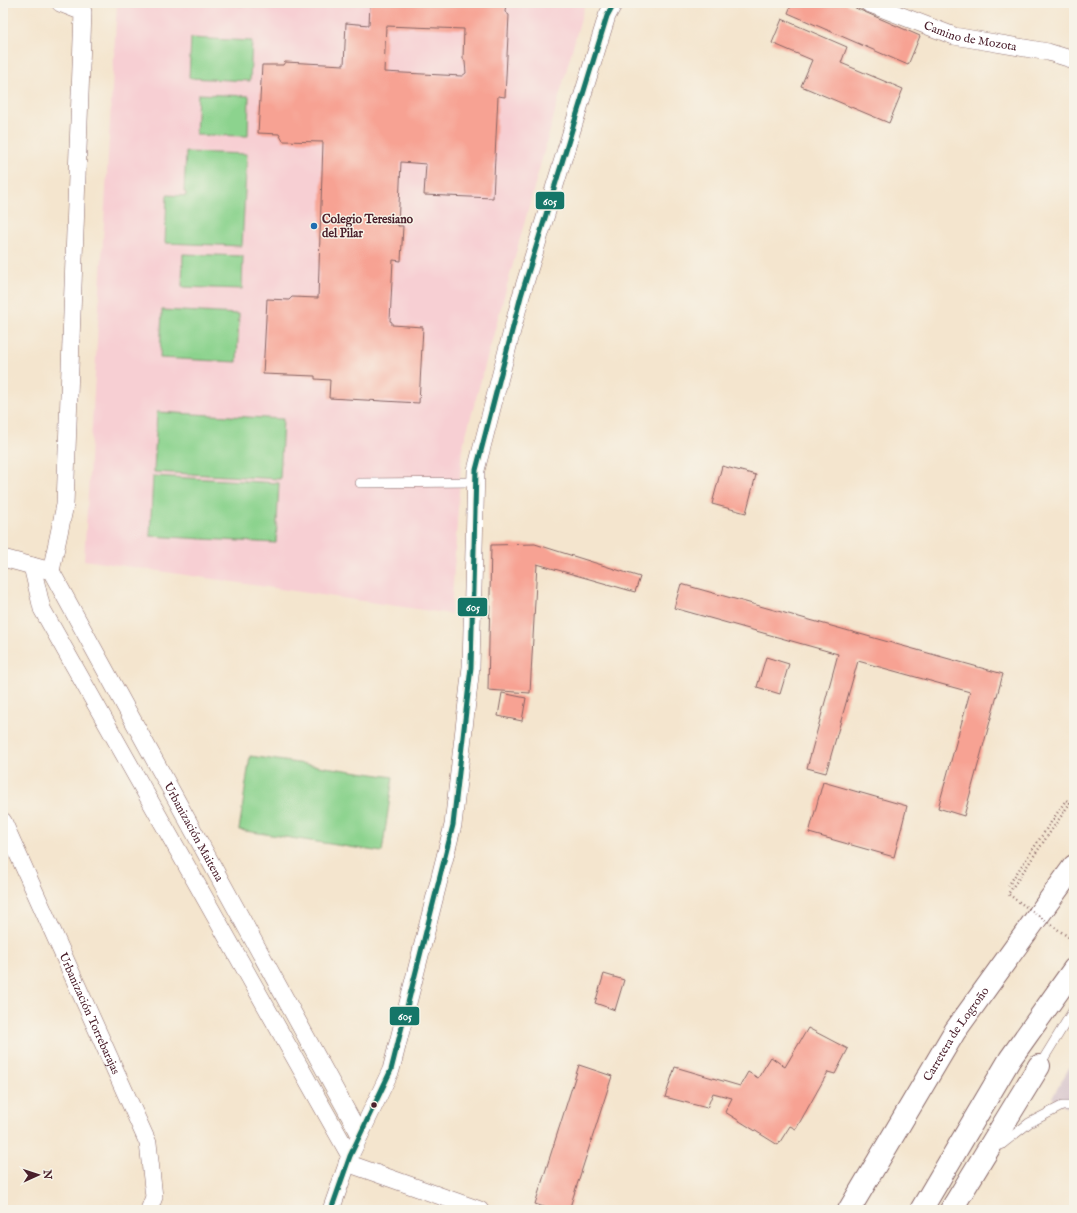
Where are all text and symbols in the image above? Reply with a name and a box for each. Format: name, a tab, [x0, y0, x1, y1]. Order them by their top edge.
street label: Camino de Mozota	[922, 18, 1019, 54]
line badge: 605	[535, 191, 565, 210]
text: 605	[543, 195, 557, 209]
place label: Colegio Teresiano del Pilar	[322, 212, 414, 241]
marker: Colegio Teresiano del Pilar	[309, 221, 319, 231]
line badge: 605	[457, 597, 488, 617]
text: 605	[466, 601, 480, 615]
street label: Urbanización Maitena	[161, 779, 227, 885]
street label: Urbanización Torrebarajas	[56, 950, 124, 1077]
street label: Carretera de Logroño	[920, 983, 992, 1084]
line badge: 605	[389, 1006, 420, 1026]
text: 605	[398, 1010, 412, 1024]
unlabelled marker	[369, 1100, 379, 1110]
north arrow	[18, 1155, 58, 1195]
text: N	[40, 1168, 54, 1180]

